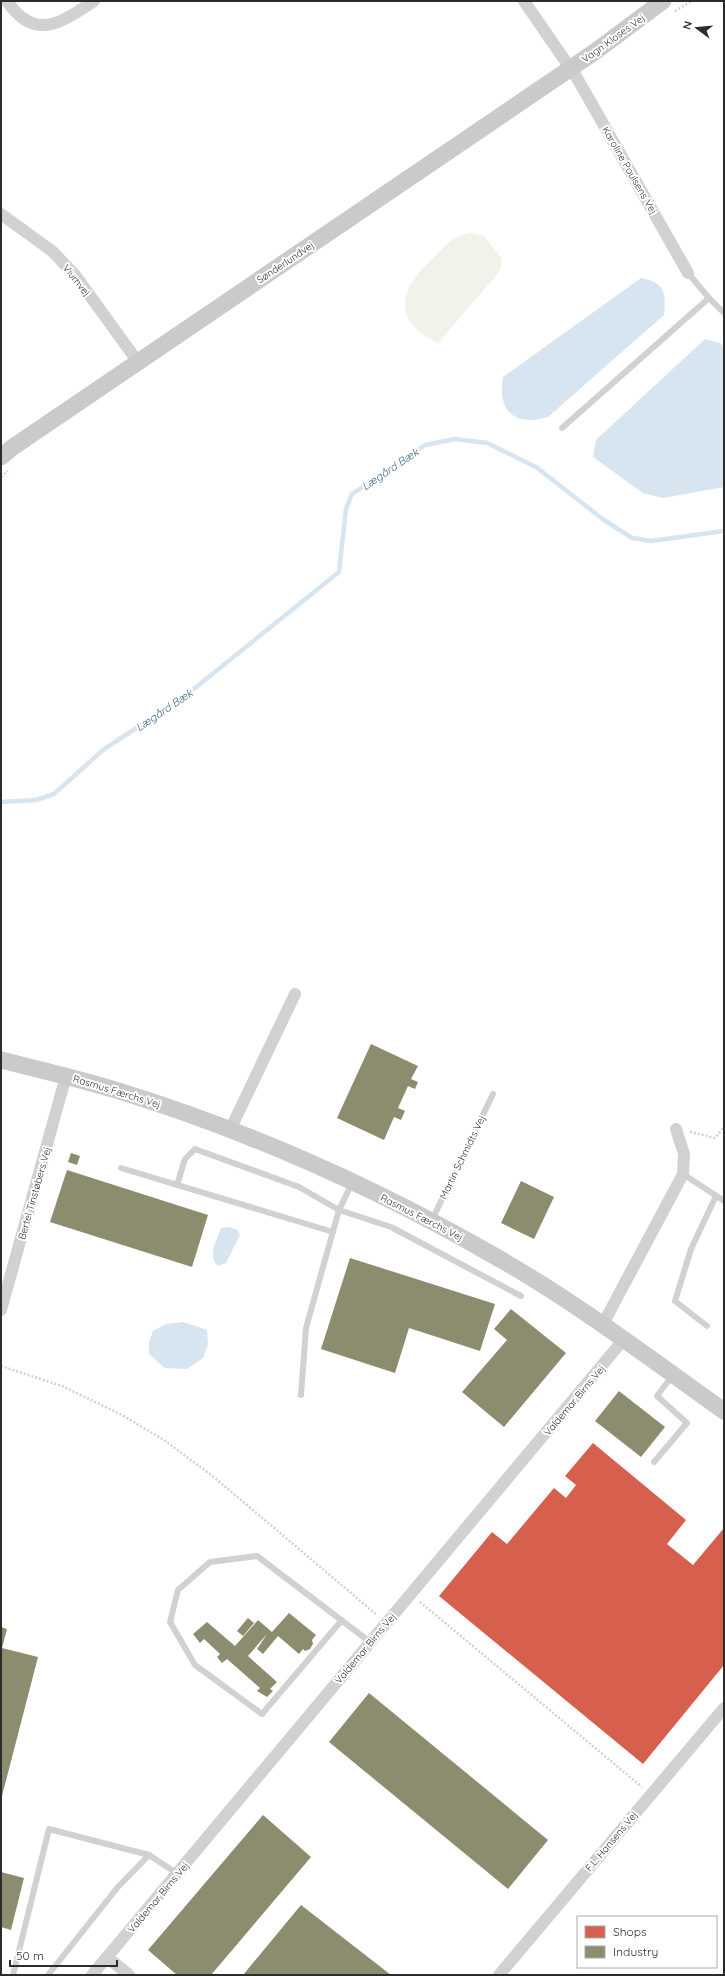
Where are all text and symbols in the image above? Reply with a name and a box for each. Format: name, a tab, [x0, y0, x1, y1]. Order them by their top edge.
north arrow	[677, 8, 717, 48]
street label: Vagn Kloses Vej	[579, 11, 647, 66]
text: N	[680, 19, 695, 31]
street label: Karoline Poulsens Vej	[599, 124, 660, 216]
street label: Sønderlundvej	[254, 238, 316, 286]
street label: Viumvej	[60, 262, 93, 299]
water label: Lægård Bæk	[359, 444, 422, 493]
water label: Lægård Bæk	[133, 685, 196, 734]
street label: Rasmus Færchs Vej	[71, 1072, 162, 1111]
street label: Martin Schmidts Vej	[436, 1113, 488, 1201]
street label: Bertel Tinstøbers Vej	[15, 1145, 54, 1241]
street label: Rasmus Færchs Vej	[378, 1191, 465, 1244]
street label: Valdemar Birns Vej	[541, 1362, 608, 1438]
street label: Valdemar Birns Vej	[332, 1610, 399, 1686]
street label: F.L. Hansens Vej	[582, 1809, 640, 1874]
street label: Valdemar Birns Vej	[125, 1859, 192, 1935]
legend	[577, 1916, 717, 1968]
text: Shops	[613, 1924, 647, 1939]
scale bar	[10, 1942, 117, 1968]
text: Industry	[613, 1944, 658, 1959]
text: 50 m	[16, 1948, 44, 1963]

